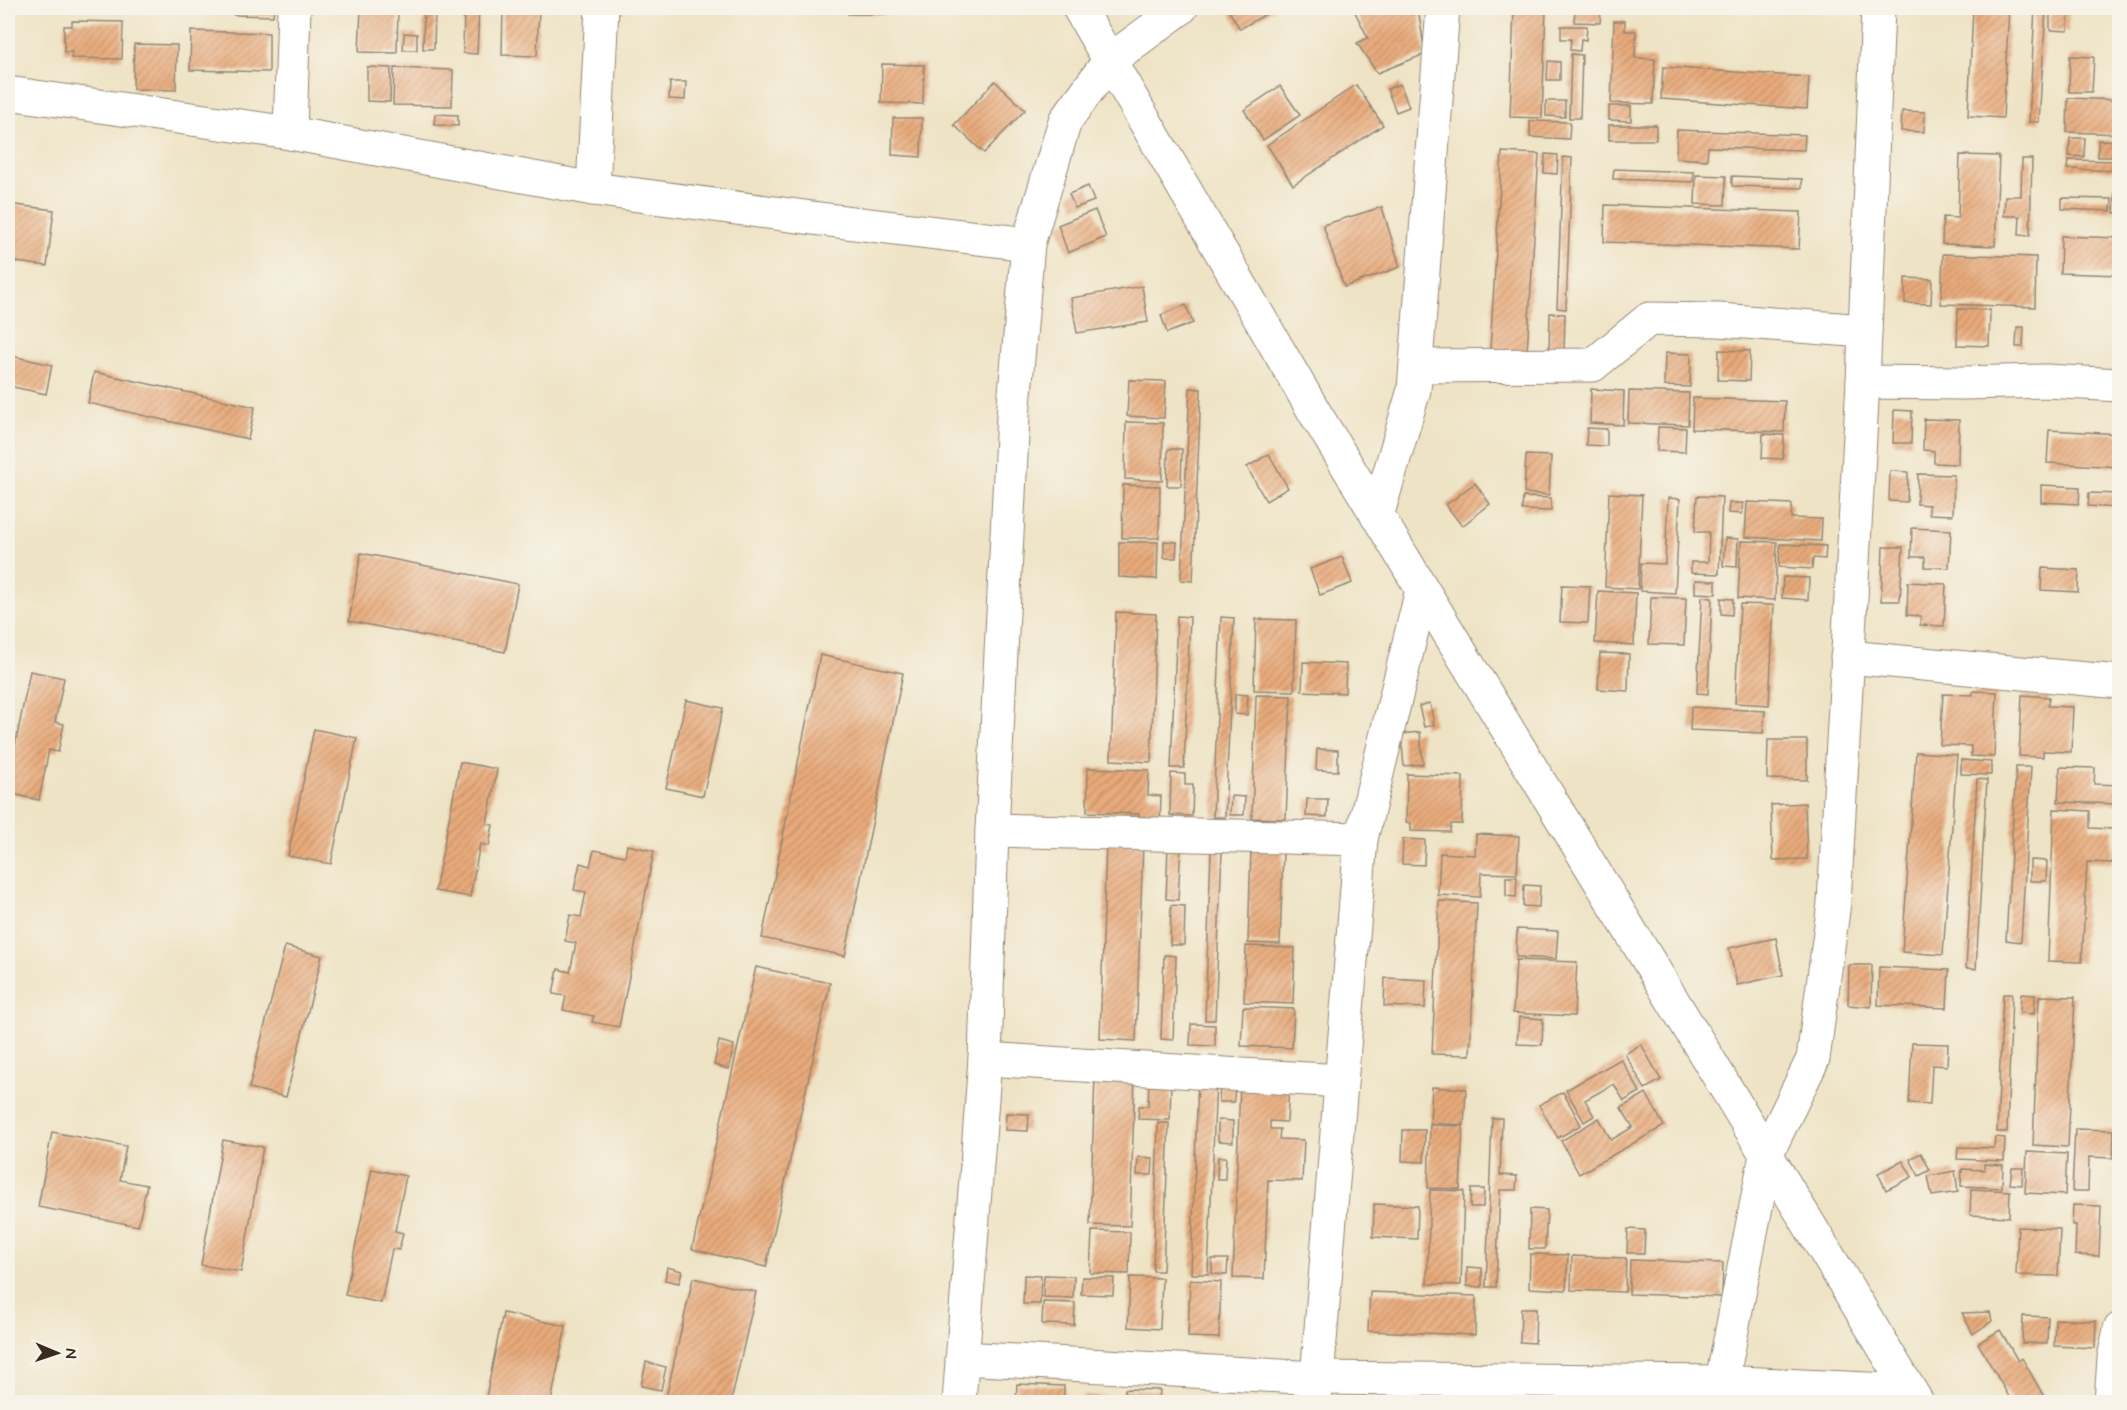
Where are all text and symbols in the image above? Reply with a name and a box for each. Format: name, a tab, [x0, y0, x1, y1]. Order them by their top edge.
north arrow	[27, 1323, 87, 1383]
text: N	[60, 1348, 81, 1359]

